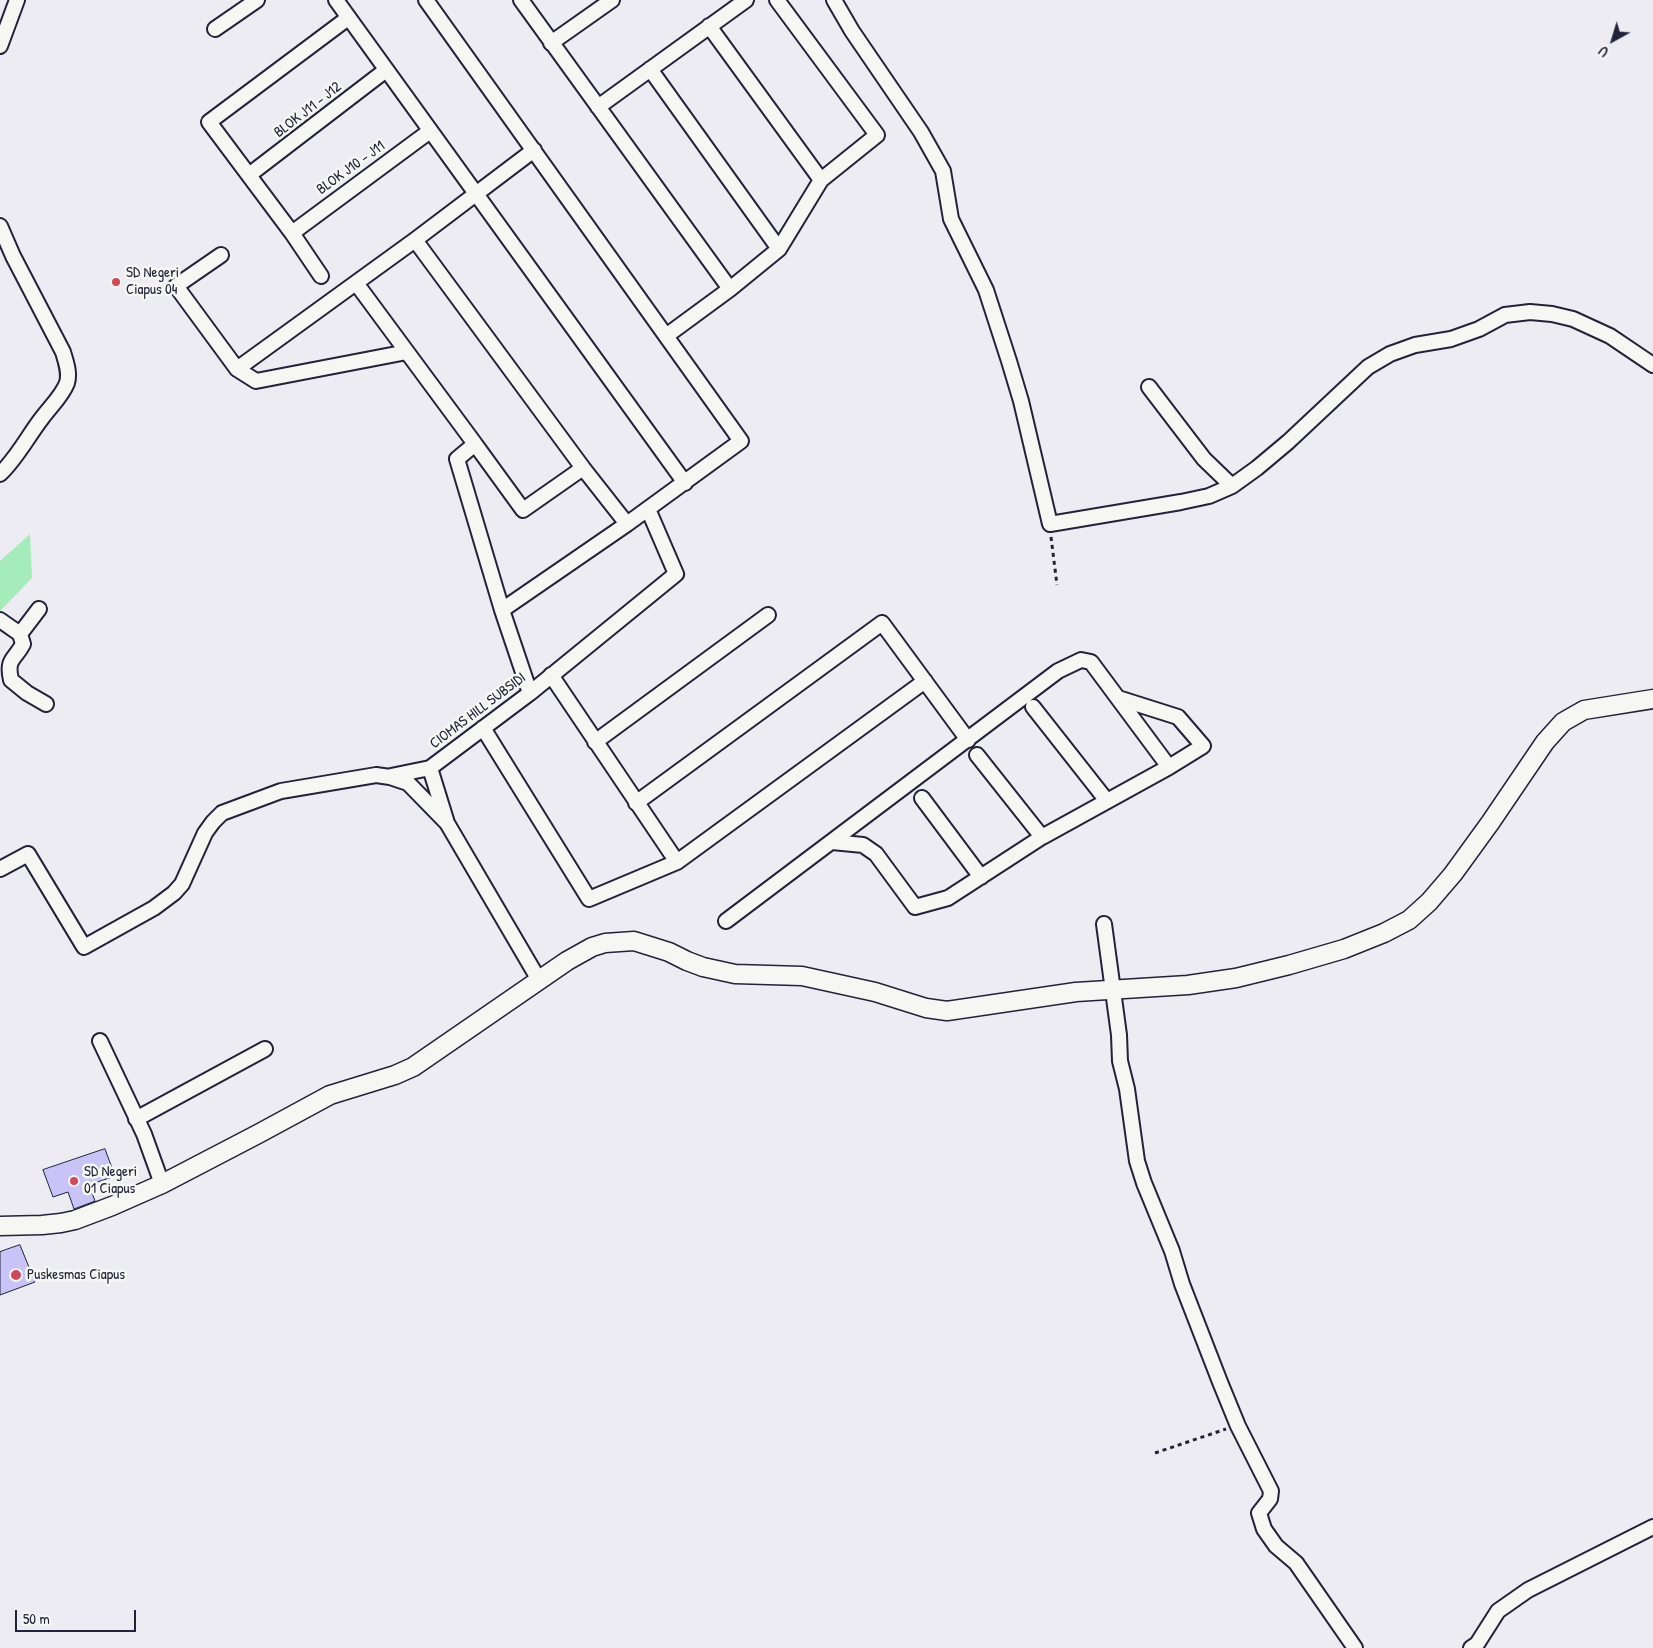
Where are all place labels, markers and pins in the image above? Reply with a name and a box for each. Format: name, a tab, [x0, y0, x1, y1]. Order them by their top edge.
place label: SD Negeri Ciapus 04	[126, 264, 179, 299]
marker: SD Negeri Ciapus 04	[110, 276, 122, 288]
place label: SD Negeri 01 Ciapus	[84, 1163, 137, 1198]
marker: SD Negeri 01 Ciapus	[68, 1175, 80, 1187]
place label: Puskesmas Ciapus	[27, 1266, 125, 1284]
marker: Puskesmas Ciapus	[9, 1268, 23, 1282]

